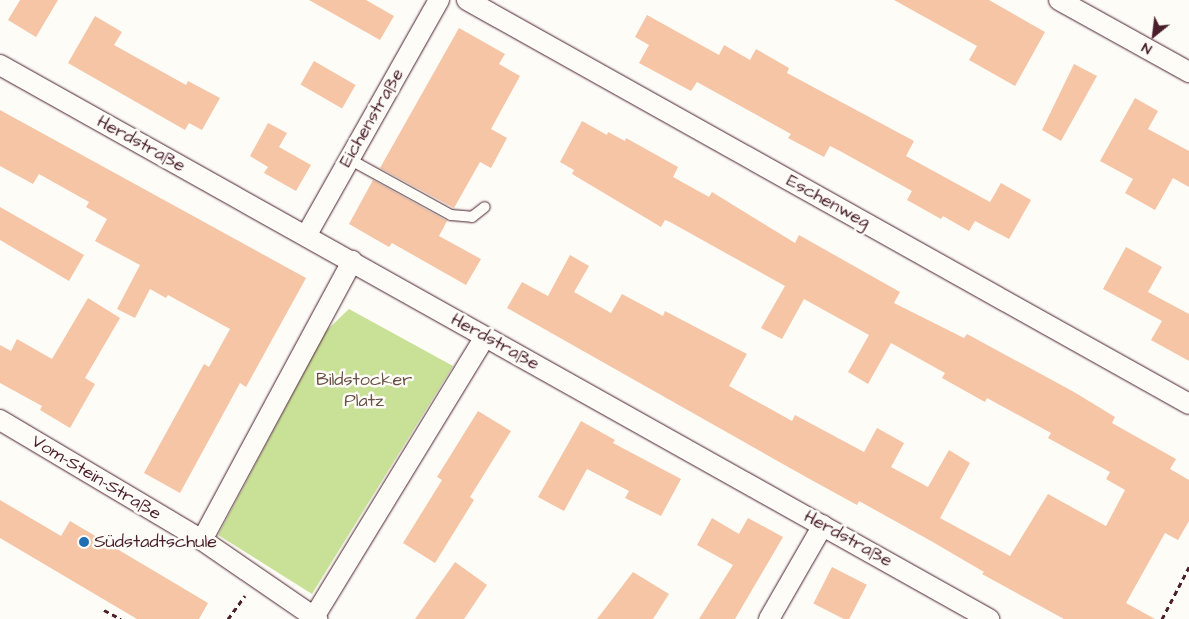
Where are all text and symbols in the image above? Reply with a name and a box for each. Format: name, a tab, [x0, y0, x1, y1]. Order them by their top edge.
north arrow	[1129, 10, 1179, 60]
text: N	[1138, 37, 1155, 59]
street label: Eichenstraße	[335, 65, 409, 171]
street label: Herdstraße	[93, 111, 189, 177]
street label: Eschenweg	[782, 170, 874, 234]
street label: Herdstraße	[447, 309, 543, 375]
park label: Bildstocker Platz	[316, 370, 412, 412]
street label: Vom-Stein-Straße	[27, 431, 165, 525]
street label: Herdstraße	[800, 506, 896, 572]
place label: Südstadtschule	[94, 531, 217, 553]
marker: Südstadtschule	[78, 536, 90, 548]

